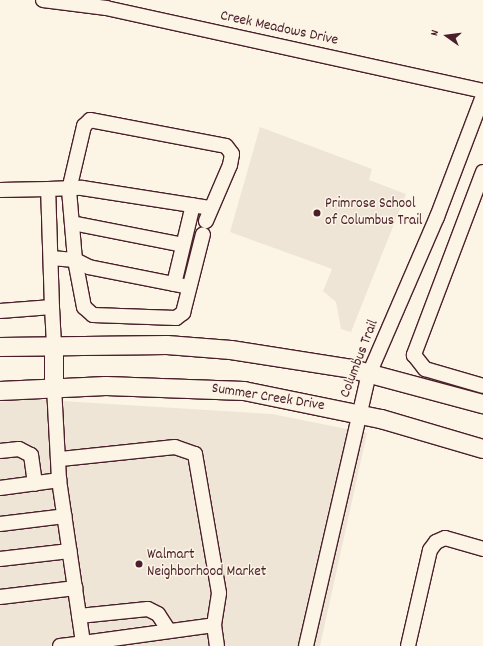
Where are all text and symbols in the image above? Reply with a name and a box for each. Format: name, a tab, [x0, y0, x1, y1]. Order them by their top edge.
street label: Creek Meadows Drive	[218, 8, 340, 50]
north arrow	[427, 16, 467, 56]
text: N	[427, 29, 444, 38]
place label: Primrose School of Columbus Trail	[325, 195, 422, 230]
marker: Primrose School of Columbus Trail	[312, 208, 322, 218]
street label: Columbus Trail	[337, 317, 383, 401]
street label: Summer Creek Drive	[210, 380, 326, 416]
place label: Walmart Neighborhood Market	[147, 546, 266, 581]
marker: Walmart Neighborhood Market	[134, 559, 144, 569]

